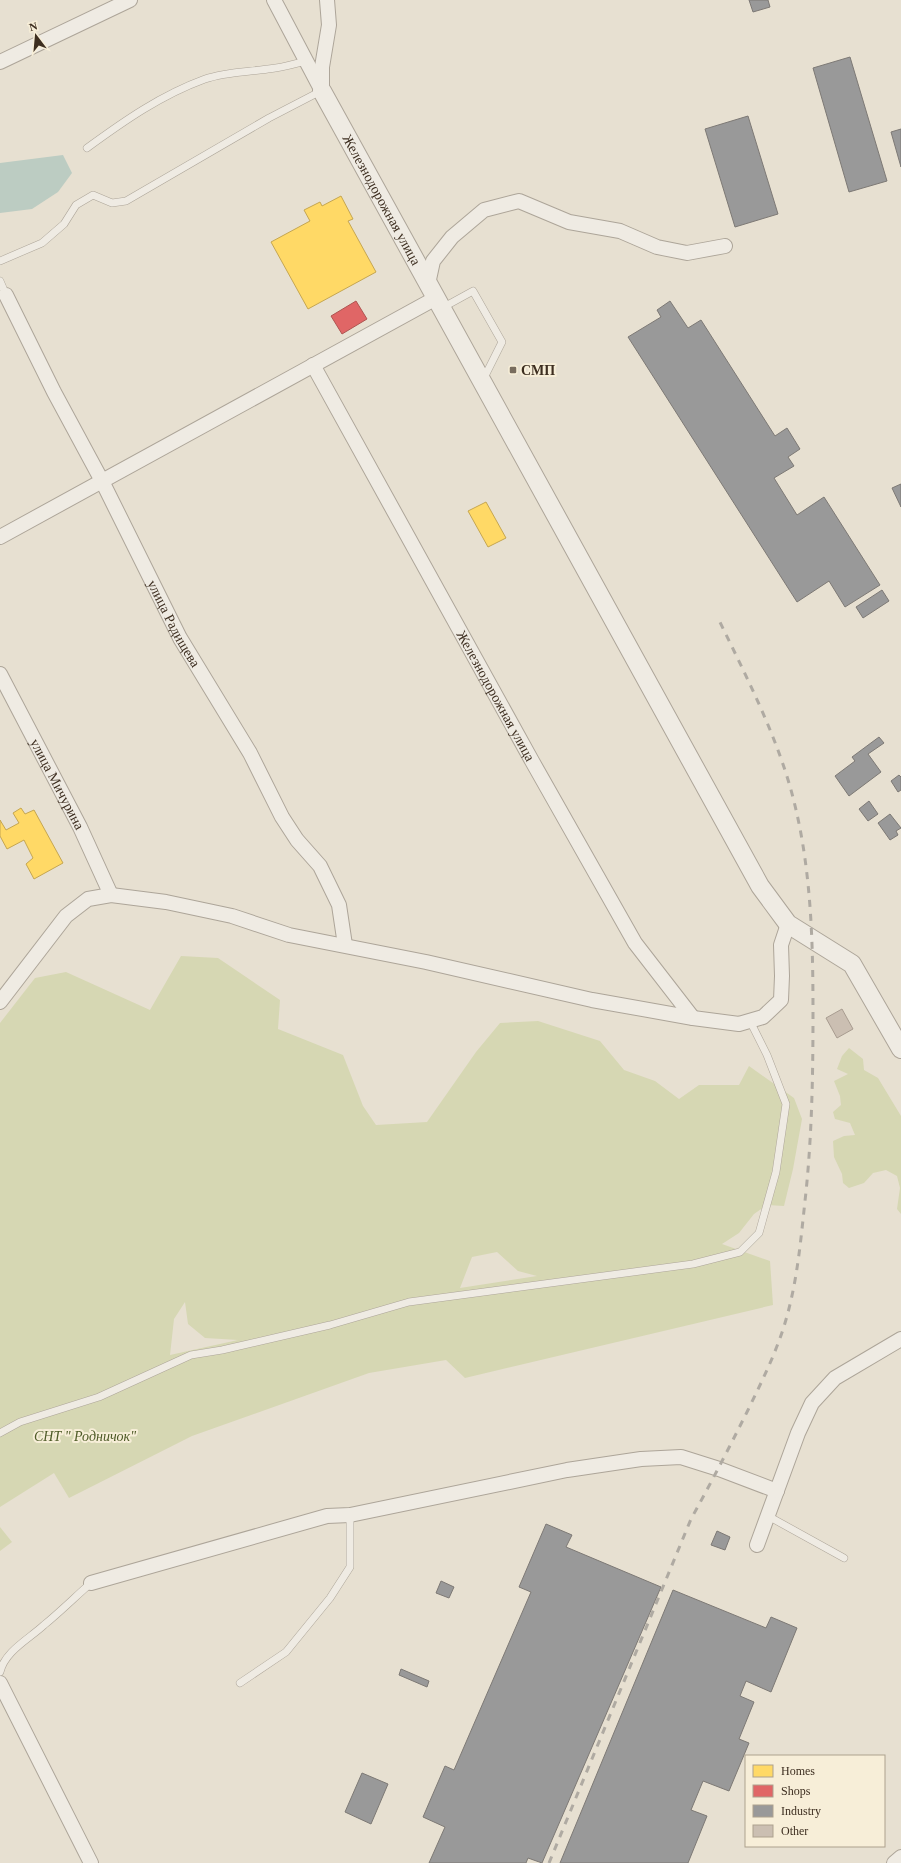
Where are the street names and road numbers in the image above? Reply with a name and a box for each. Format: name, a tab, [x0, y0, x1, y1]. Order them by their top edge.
street label: Железнодорожная улица	[339, 132, 424, 268]
street label: улица Радищева	[144, 578, 203, 671]
street label: Железнодорожная улица	[453, 628, 538, 765]
street label: улица Мичурина	[27, 736, 87, 833]

